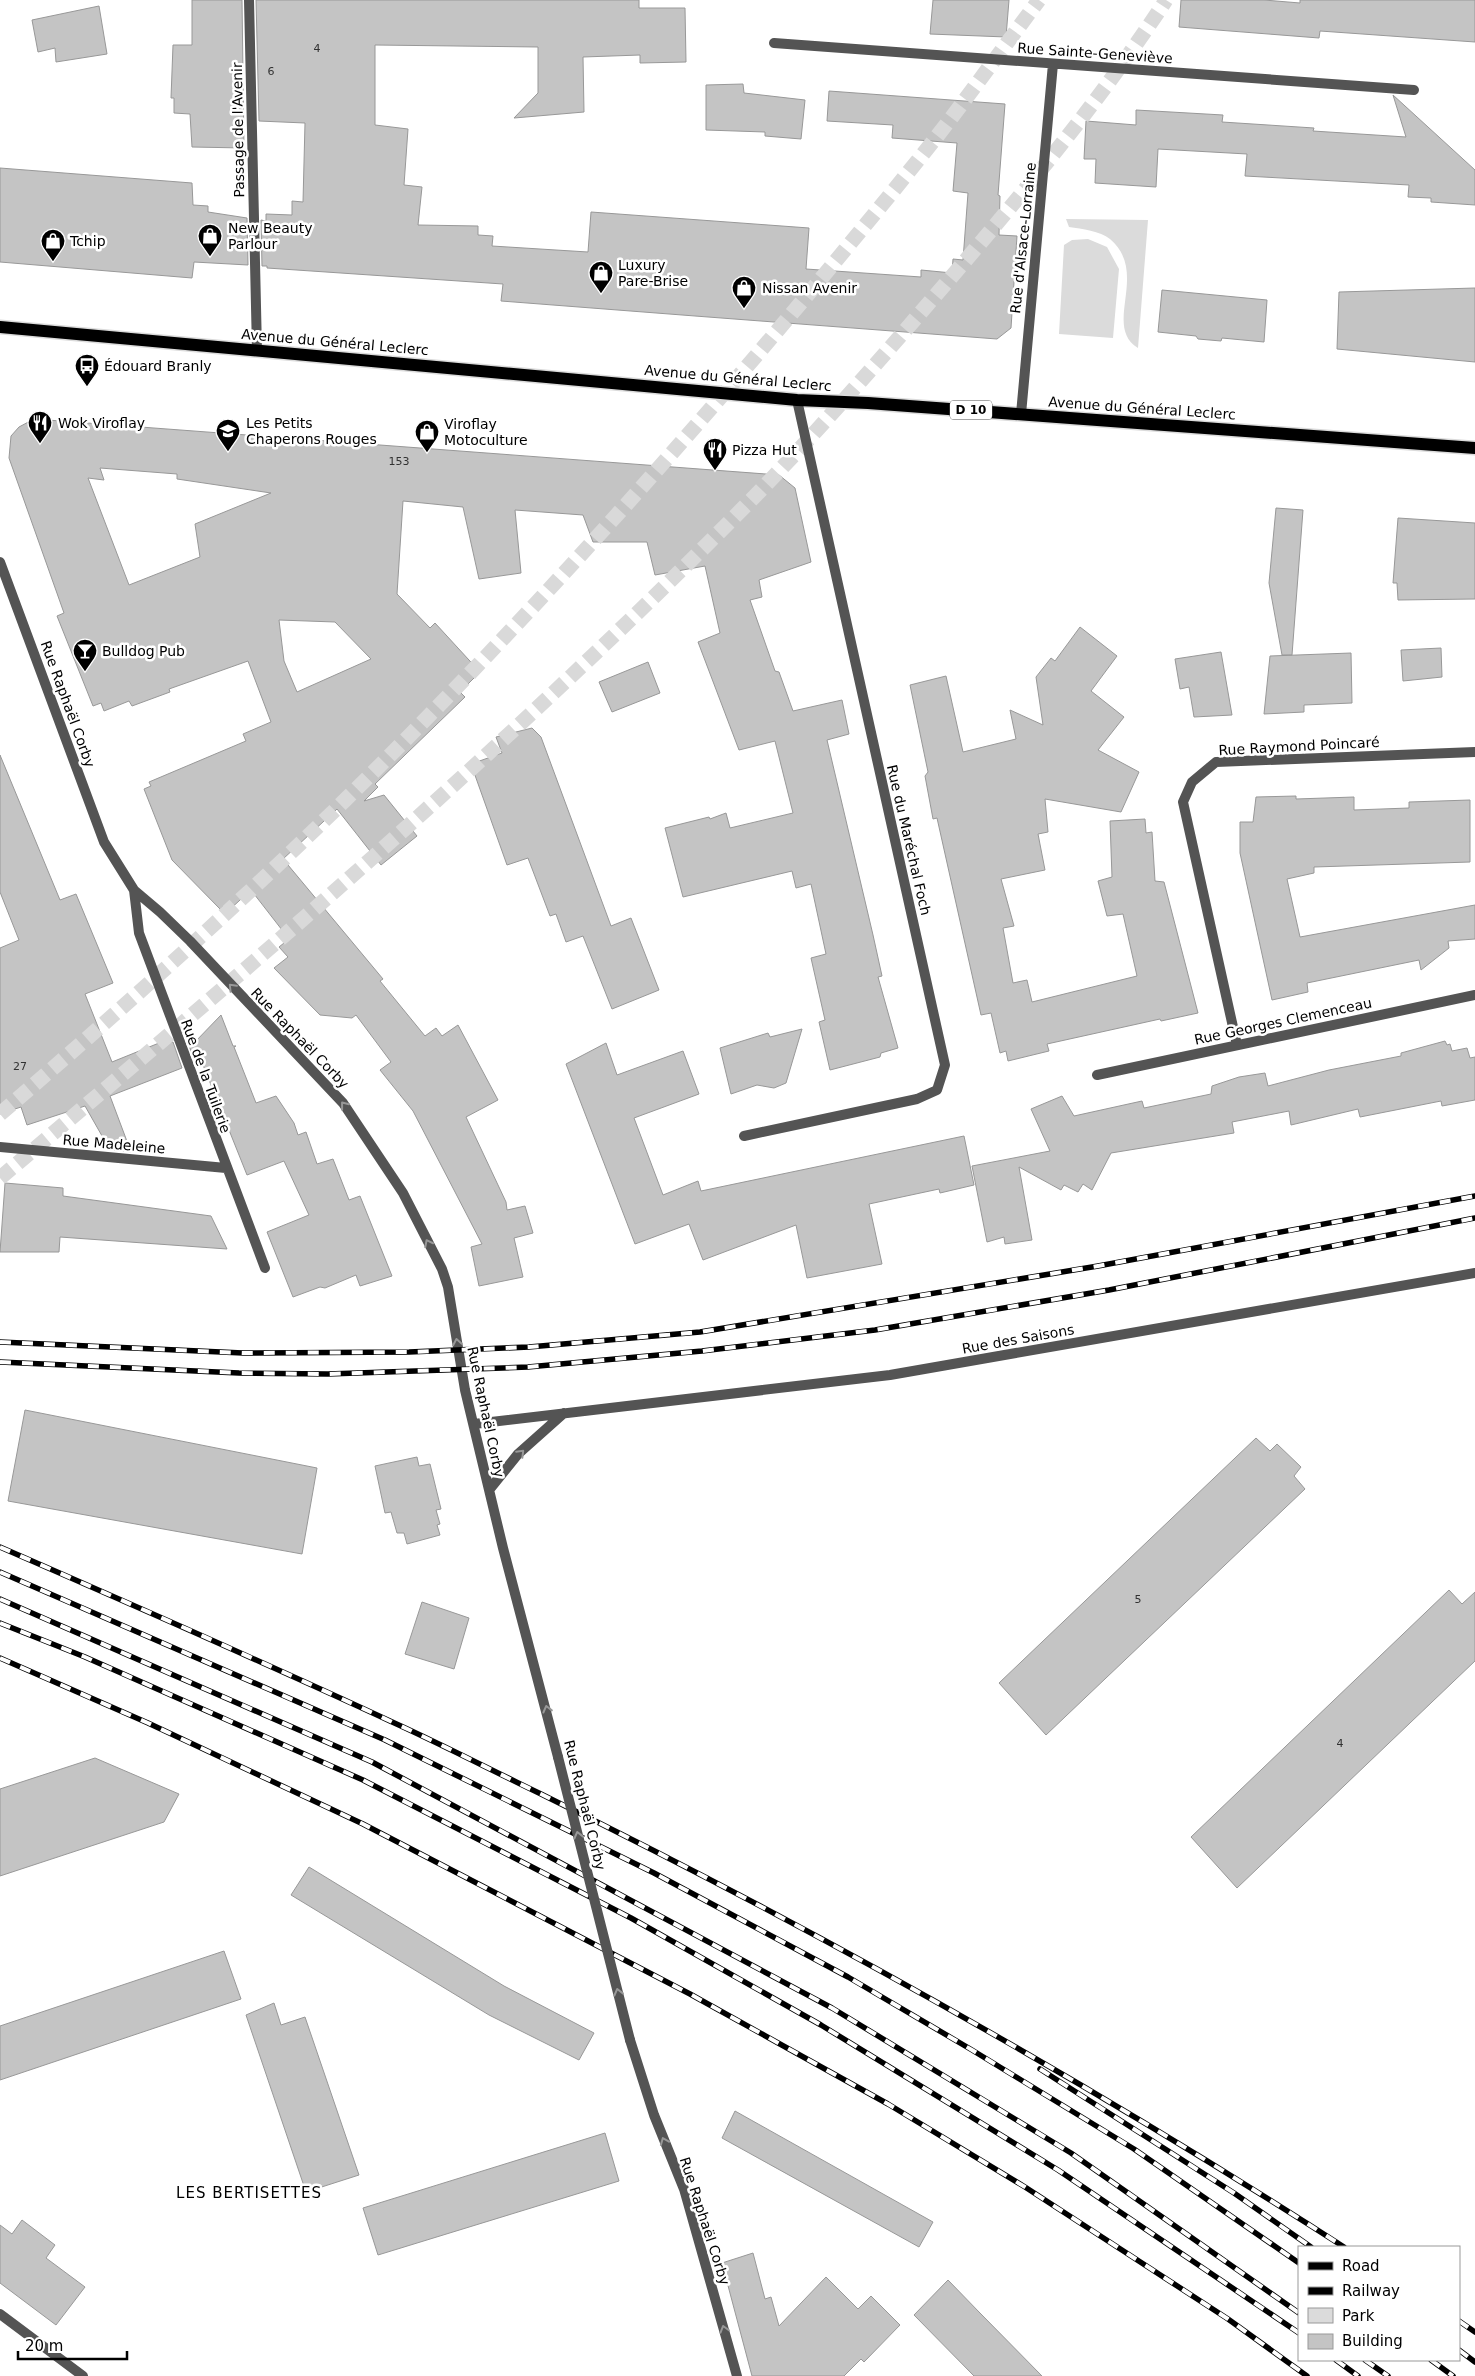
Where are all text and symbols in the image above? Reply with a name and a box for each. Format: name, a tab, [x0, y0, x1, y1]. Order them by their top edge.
street label: Rue Sainte-Geneviève	[1017, 40, 1173, 66]
house number: 4	[314, 42, 321, 55]
street label: Passage de l'Avenir	[229, 62, 247, 198]
house number: 6	[268, 65, 275, 78]
street label: Rue d'Alsace-Lorraine	[1007, 162, 1039, 314]
place label: New Beauty Parlour	[228, 220, 312, 252]
shop icon: New Beauty Parlour	[197, 223, 223, 257]
shop icon: Tchip	[40, 228, 66, 262]
place label: Tchip	[69, 233, 106, 249]
place label: Luxury Pare-Brise	[618, 257, 688, 289]
shop icon: Luxury Pare-Brise	[588, 260, 614, 294]
shop icon: Nissan Avenir	[731, 275, 757, 309]
place label: Nissan Avenir	[762, 280, 857, 296]
street label: Avenue du Général Leclerc	[241, 326, 429, 358]
bus stop icon: Édouard Branly	[74, 353, 100, 387]
place label: Édouard Branly	[104, 358, 212, 374]
street label: Avenue du Général Leclerc	[644, 362, 832, 394]
street label: Avenue du Général Leclerc	[1048, 393, 1236, 423]
road number: D 10	[950, 400, 992, 420]
restaurant icon: Wok Viroflay	[27, 410, 53, 444]
place label: Wok Viroflay	[58, 415, 145, 431]
place label: Les Petits Chaperons Rouges	[246, 415, 377, 447]
place label: Viroflay Motoculture	[444, 416, 528, 448]
school or university icon: Les Petits Chaperons Rouges	[215, 418, 241, 452]
shop icon: Viroflay Motoculture	[414, 419, 440, 453]
restaurant icon: Pizza Hut	[702, 437, 728, 471]
place label: Pizza Hut	[732, 442, 797, 458]
house number: 153	[389, 455, 410, 468]
street label: Rue Raphaël Corby	[38, 638, 98, 770]
bar icon: Bulldog Pub	[72, 638, 98, 672]
place label: Bulldog Pub	[102, 643, 185, 659]
street label: Rue Raymond Poincaré	[1218, 734, 1380, 758]
street label: Rue du Maréchal Foch	[884, 763, 934, 917]
one-way arrow	[229, 983, 238, 992]
street label: Rue Raphaël Corby	[248, 984, 352, 1092]
street label: Rue Georges Clemenceau	[1193, 994, 1373, 1048]
street label: Rue de la Tuilerie	[178, 1017, 234, 1135]
house number: 27	[13, 1060, 27, 1073]
one-way arrow	[341, 1102, 349, 1111]
street label: Rue Madeleine	[62, 1132, 166, 1156]
one-way arrow	[424, 1239, 435, 1248]
street label: Rue des Saisons	[961, 1321, 1075, 1357]
one-way arrow	[452, 1337, 462, 1346]
street label: Rue Raphaël Corby	[464, 1345, 508, 1479]
one-way arrow	[515, 1450, 524, 1459]
house number: 5	[1135, 1593, 1142, 1606]
one-way arrow	[542, 1706, 552, 1714]
house number: 4	[1337, 1737, 1344, 1750]
street label: Rue Raphaël Corby	[561, 1738, 609, 1872]
one-way arrow	[573, 1830, 584, 1839]
one-way arrow	[613, 1988, 624, 1997]
one-way arrow	[660, 2137, 671, 2146]
street label: Rue Raphaël Corby	[677, 2155, 733, 2287]
district label: LES BERTISETTES	[176, 2184, 322, 2202]
legend	[1298, 2246, 1460, 2361]
text: Road	[1342, 2257, 1380, 2275]
text: Railway	[1342, 2282, 1400, 2300]
text: Park	[1342, 2307, 1375, 2325]
one-way arrow	[719, 2325, 729, 2334]
scale bar	[18, 2328, 126, 2360]
text: Building	[1342, 2332, 1403, 2350]
text: 20 m	[25, 2337, 63, 2355]

